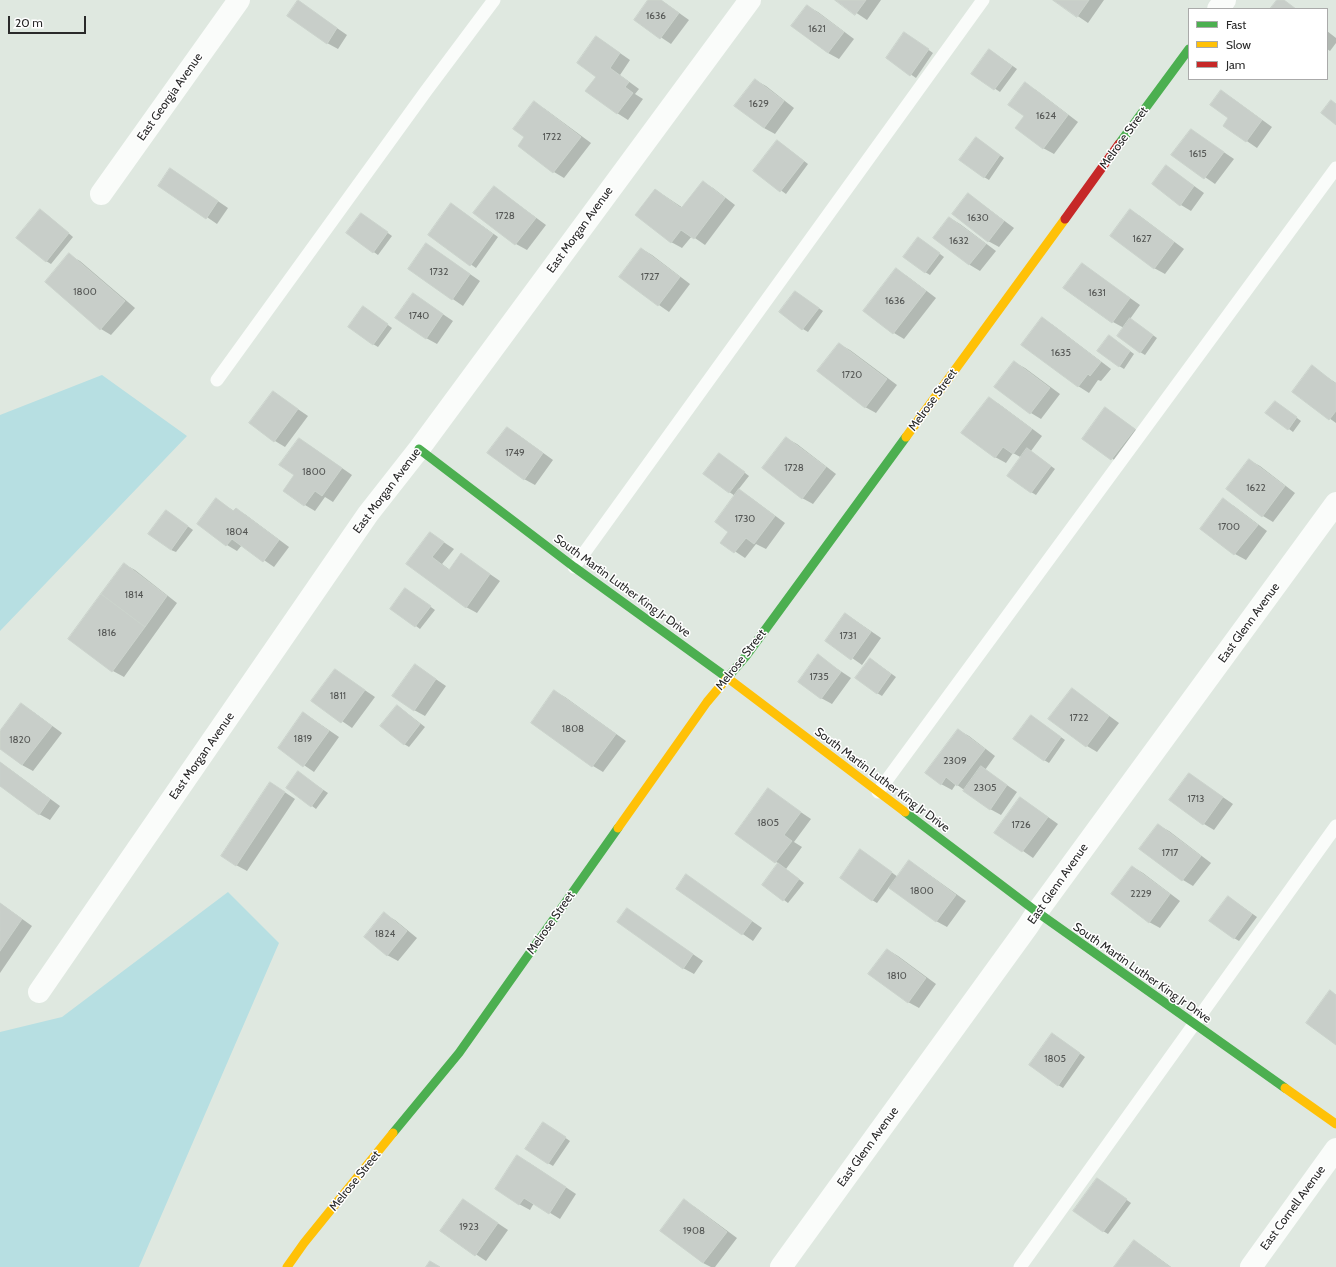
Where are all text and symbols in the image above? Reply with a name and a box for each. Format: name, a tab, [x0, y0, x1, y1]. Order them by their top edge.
scale bar	[10, 8, 88, 34]
legend	[1188, 8, 1328, 80]
house number: 1636	[646, 10, 666, 22]
text: 20 m	[15, 15, 43, 30]
text: Fast	[1226, 17, 1246, 32]
house number: 1621	[808, 23, 826, 35]
text: Slow	[1226, 37, 1251, 52]
street label: East Georgia Avenue	[134, 50, 206, 144]
text: Jam	[1226, 57, 1245, 72]
house number: 1629	[749, 98, 769, 110]
street label: Melrose Street	[1097, 104, 1151, 172]
house number: 1624	[1036, 110, 1056, 122]
house number: 1722	[543, 131, 561, 143]
house number: 1615	[1189, 148, 1207, 160]
street label: East Morgan Avenue	[544, 184, 616, 276]
house number: 1728	[495, 210, 515, 222]
house number: 1630	[967, 212, 989, 224]
house number: 1627	[1132, 233, 1152, 245]
house number: 1632	[949, 235, 969, 247]
house number: 1732	[430, 266, 448, 278]
house number: 1727	[641, 271, 659, 283]
house number: 1800	[73, 286, 97, 298]
house number: 1631	[1088, 287, 1106, 299]
house number: 1636	[885, 295, 905, 307]
house number: 1740	[409, 310, 429, 322]
house number: 1635	[1051, 347, 1071, 359]
street label: Melrose Street	[906, 366, 960, 434]
house number: 1720	[842, 369, 862, 381]
street label: East Morgan Avenue	[350, 445, 424, 537]
house number: 1749	[505, 447, 525, 459]
house number: 1728	[784, 462, 804, 474]
house number: 1800	[302, 466, 326, 478]
house number: 1622	[1246, 482, 1266, 494]
house number: 1730	[735, 513, 755, 525]
house number: 1700	[1218, 521, 1240, 533]
house number: 1804	[226, 526, 248, 538]
street label: South Martin Luther King Jr Drive	[551, 532, 693, 640]
street label: East Glenn Avenue	[1215, 580, 1283, 666]
house number: 1814	[125, 589, 143, 601]
house number: 1816	[98, 627, 116, 639]
street label: Melrose Street	[713, 627, 769, 693]
house number: 1731	[840, 630, 856, 642]
house number: 1735	[809, 671, 829, 683]
house number: 1811	[330, 690, 346, 702]
street label: East Morgan Avenue	[166, 710, 238, 802]
house number: 1722	[1070, 712, 1088, 724]
house number: 1808	[562, 723, 584, 735]
street label: South Martin Luther King Jr Drive	[812, 725, 952, 835]
house number: 1819	[294, 733, 312, 745]
house number: 1820	[9, 734, 31, 746]
house number: 2309	[943, 755, 967, 767]
house number: 2305	[973, 782, 997, 794]
house number: 1713	[1188, 793, 1204, 805]
house number: 1805	[757, 817, 779, 829]
house number: 1726	[1011, 819, 1031, 831]
street label: East Glenn Avenue	[1025, 841, 1091, 927]
house number: 1717	[1162, 847, 1178, 859]
house number: 1800	[910, 885, 934, 897]
house number: 2229	[1130, 888, 1152, 900]
street label: Melrose Street	[524, 889, 578, 957]
street label: South Martin Luther King Jr Drive	[1070, 920, 1214, 1026]
house number: 1824	[375, 928, 395, 940]
house number: 1810	[887, 970, 907, 982]
house number: 1805	[1044, 1053, 1066, 1065]
street label: East Glenn Avenue	[834, 1104, 902, 1190]
street label: Melrose Street	[326, 1148, 384, 1214]
street label: East Cornell Avenue	[1257, 1163, 1329, 1253]
house number: 1923	[459, 1221, 479, 1233]
house number: 1908	[683, 1225, 705, 1237]

